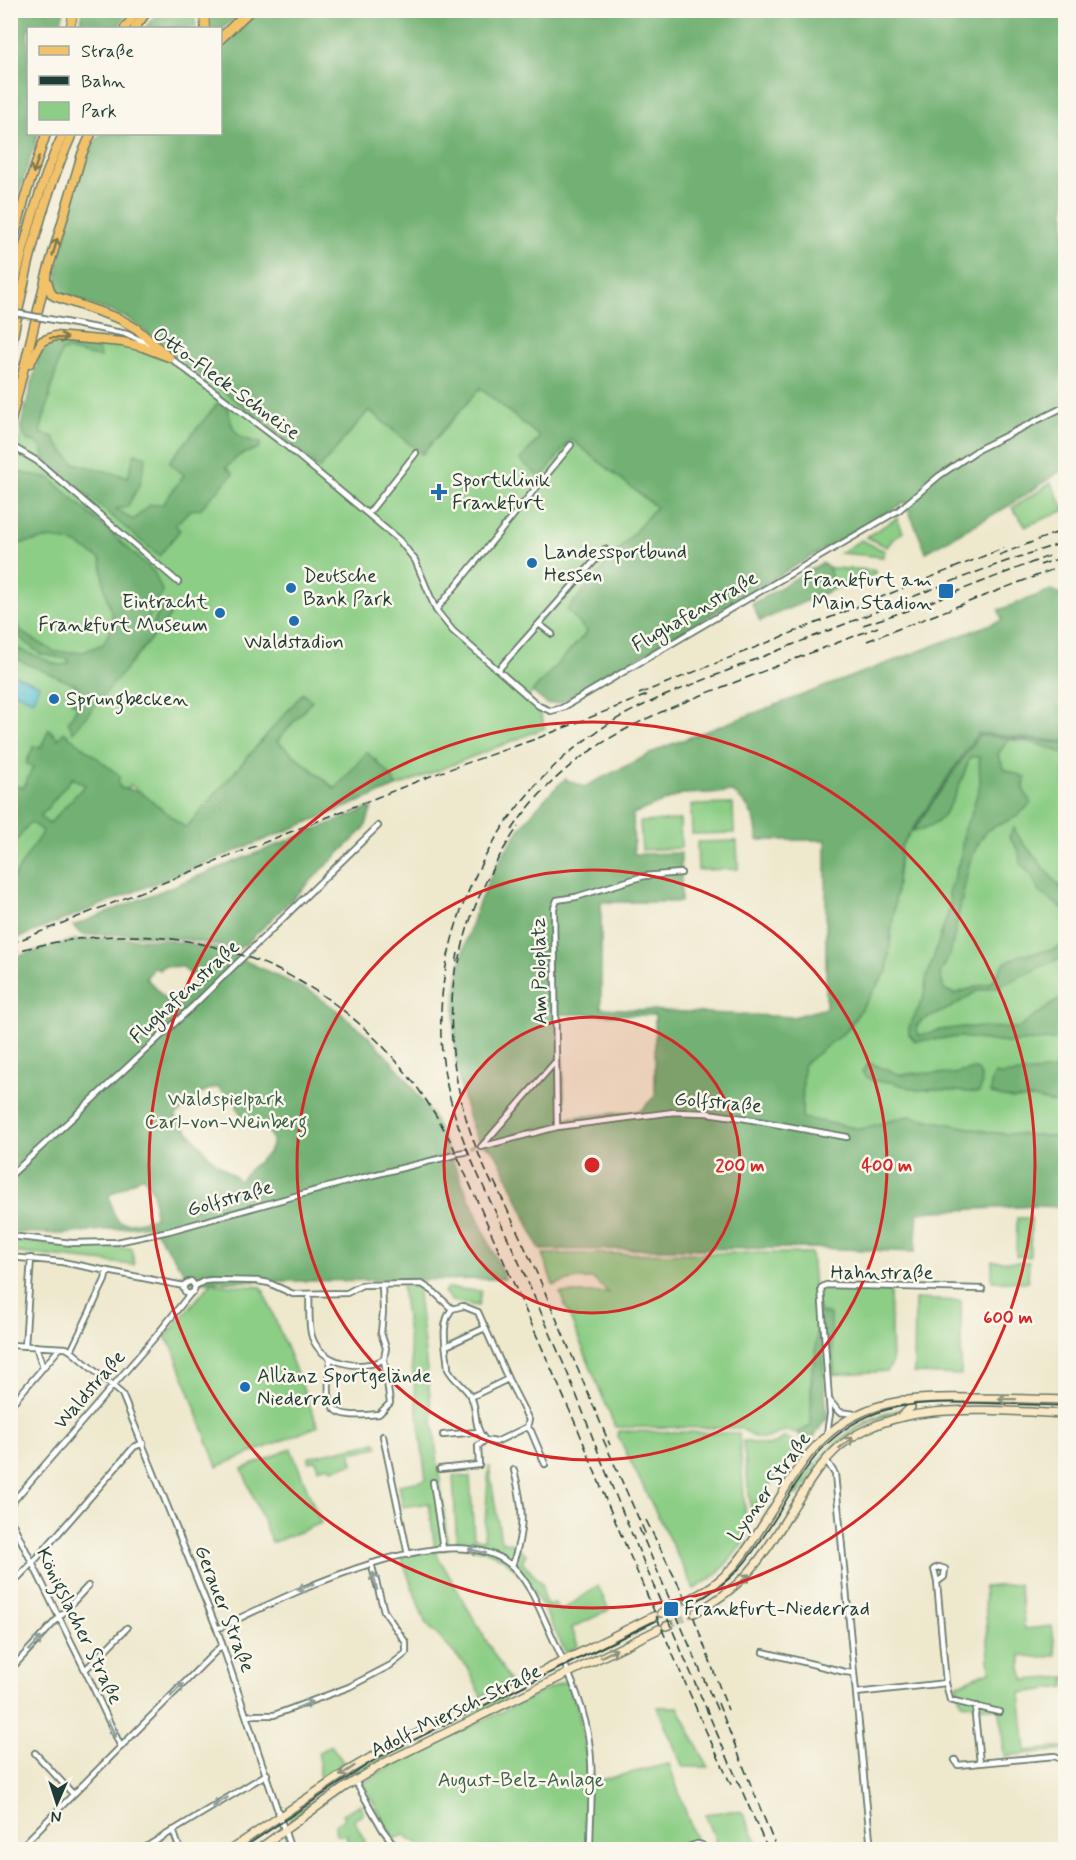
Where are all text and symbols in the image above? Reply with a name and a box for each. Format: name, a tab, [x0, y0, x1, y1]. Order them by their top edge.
legend	[27, 27, 222, 135]
text: Straße	[81, 40, 134, 64]
text: Bahn	[81, 70, 125, 94]
text: Park	[81, 100, 117, 124]
one-way arrow	[30, 155, 41, 174]
one-way arrow	[50, 238, 61, 257]
street label: Otto-Fleck-Schneise	[147, 321, 305, 447]
one-way arrow	[48, 332, 68, 343]
place label: Sportklinik Frankfurt	[452, 467, 550, 517]
marker: Sportklinik Frankfurt	[430, 483, 448, 501]
place label: Landessportbund Hessen	[544, 539, 687, 589]
marker: Landessportbund Hessen	[525, 556, 539, 570]
place label: Deutsche Bank Park	[303, 563, 392, 613]
street label: Flughafenstraße	[627, 565, 764, 660]
place label: Frankfurt am Main Stadion	[803, 567, 932, 617]
marker: Deutsche Bank Park	[284, 581, 298, 595]
marker: Frankfurt am Main Stadion	[937, 582, 955, 600]
place label: Eintracht Frankfurt Museum	[38, 589, 208, 639]
marker: Eintracht Frankfurt Museum	[213, 606, 227, 620]
marker: Waldstadion	[287, 614, 301, 628]
place label: Waldstadion	[244, 629, 344, 656]
place label: Sprungbecken	[66, 686, 189, 715]
marker: Sprungbecken	[47, 692, 61, 706]
street label: Am Poloplatz	[526, 917, 554, 1025]
street label: Flughafenstraße	[124, 934, 247, 1051]
park label: Waldspielpark Carl-von-Weinberg	[145, 1086, 307, 1138]
street label: Golfstraße	[673, 1086, 763, 1120]
text: 200 m	[715, 1154, 765, 1178]
text: 400 m	[862, 1154, 912, 1178]
centre of rings	[582, 1155, 602, 1175]
street label: Golfstraße	[184, 1174, 276, 1224]
street label: Hahnstraße	[831, 1260, 934, 1287]
text: 600 m	[983, 1306, 1033, 1330]
street label: Waldstraße	[48, 1344, 132, 1435]
place label: Allianz Sportgelände Niederrad	[257, 1363, 432, 1413]
marker: Allianz Sportgelände Niederrad	[238, 1380, 252, 1394]
one-way arrow	[998, 1393, 1018, 1404]
street label: Lyoner Straße	[722, 1427, 818, 1547]
one-way arrow	[837, 1436, 853, 1449]
street label: Gerauer Straße	[187, 1541, 261, 1677]
street label: Königslacher Straße	[27, 1543, 129, 1710]
one-way arrow	[468, 1545, 487, 1557]
one-way arrow	[369, 1572, 381, 1591]
one-way arrow	[735, 1573, 750, 1587]
one-way arrow	[297, 1582, 315, 1594]
place label: Frankfurt-Niederrad	[684, 1596, 870, 1623]
marker: Frankfurt-Niederrad	[662, 1600, 680, 1618]
one-way arrow	[28, 1637, 42, 1652]
one-way arrow	[600, 1647, 618, 1659]
street label: Adolf-Miersch-Straße	[366, 1658, 546, 1764]
one-way arrow	[169, 1683, 184, 1698]
one-way arrow	[294, 1699, 313, 1710]
one-way arrow	[107, 1719, 119, 1737]
one-way arrow	[340, 1765, 356, 1777]
park label: August-Belz-Anlage	[438, 1767, 604, 1795]
north arrow	[27, 1773, 87, 1833]
one-way arrow	[212, 1796, 229, 1808]
text: N	[50, 1806, 62, 1827]

